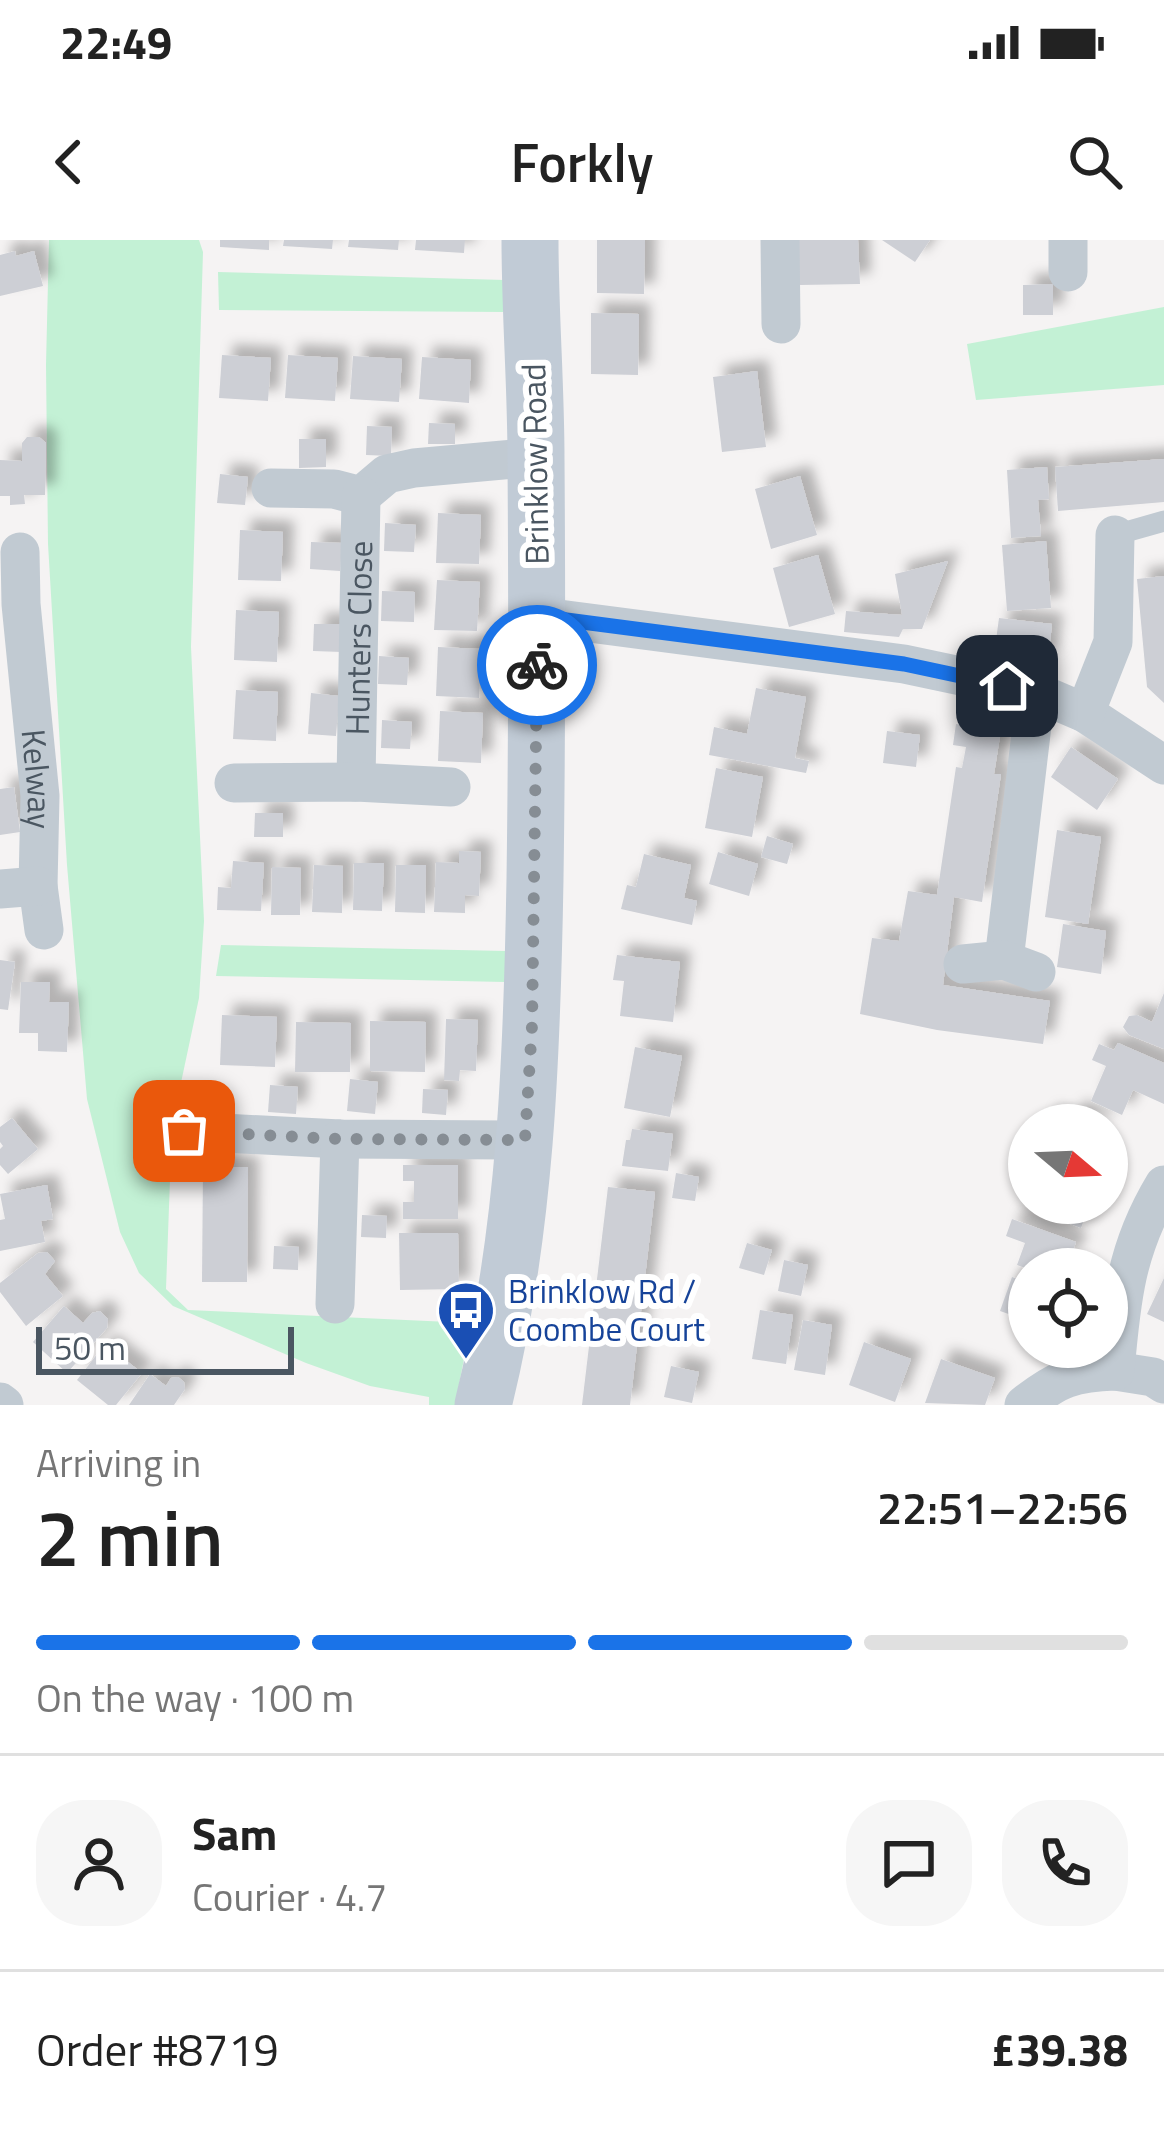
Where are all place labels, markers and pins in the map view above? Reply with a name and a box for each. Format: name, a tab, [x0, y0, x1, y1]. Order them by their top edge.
pin	[956, 635, 1058, 737]
pin	[133, 1080, 235, 1182]
place label: Brinklow Rd / Coombe Court	[508, 1266, 705, 1354]
bus stop icon: Brinklow Rd / Coombe Court	[435, 1279, 497, 1361]

